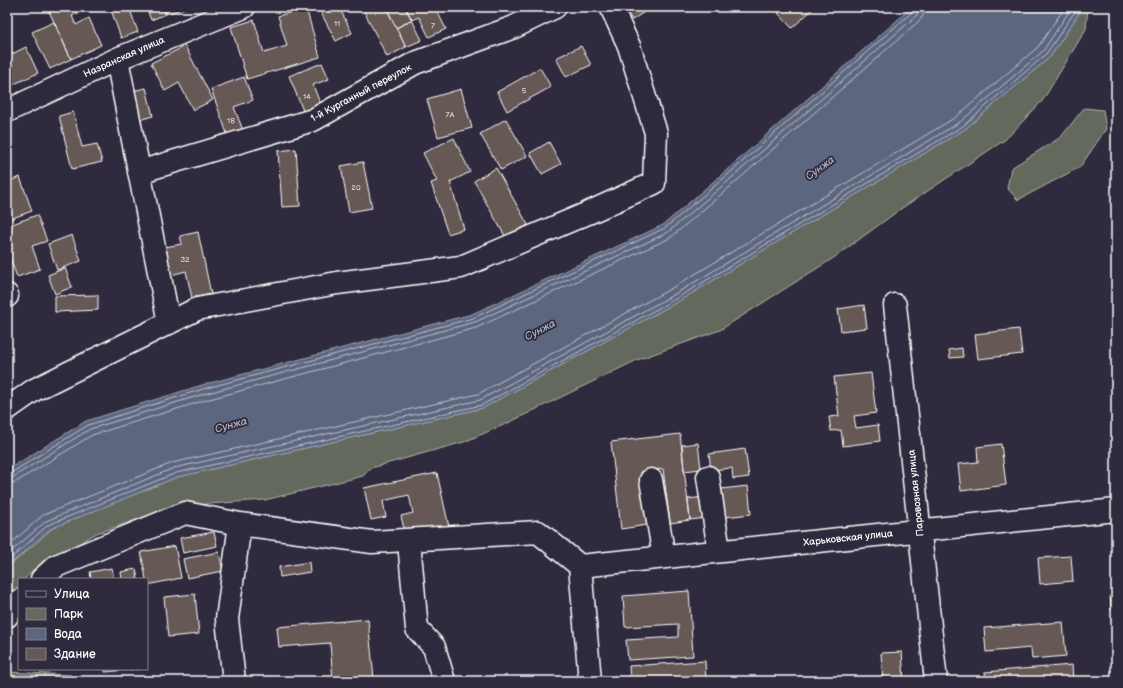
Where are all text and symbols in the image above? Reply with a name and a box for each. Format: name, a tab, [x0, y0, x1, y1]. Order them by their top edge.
house number: 11	[334, 19, 340, 28]
house number: 7	[431, 21, 435, 30]
street label: Назранская улица	[82, 34, 166, 80]
street label: 1-й Курганный переулок	[309, 61, 414, 125]
house number: 5	[522, 86, 527, 95]
house number: 14	[303, 92, 311, 101]
house number: 7А	[446, 110, 455, 119]
house number: 18	[227, 116, 235, 125]
water label: Сунжа	[803, 153, 838, 183]
house number: 20	[351, 183, 361, 192]
house number: 32	[180, 255, 190, 264]
water label: Сунжа	[522, 316, 558, 343]
water label: Сунжа	[213, 414, 249, 436]
street label: Паровозная улица	[905, 449, 927, 537]
street label: Харьковская улица	[803, 527, 893, 549]
legend	[18, 578, 148, 670]
text: Улица	[54, 587, 90, 602]
text: Парк	[54, 607, 84, 622]
text: Вода	[54, 627, 82, 642]
text: Здание	[54, 647, 96, 662]

